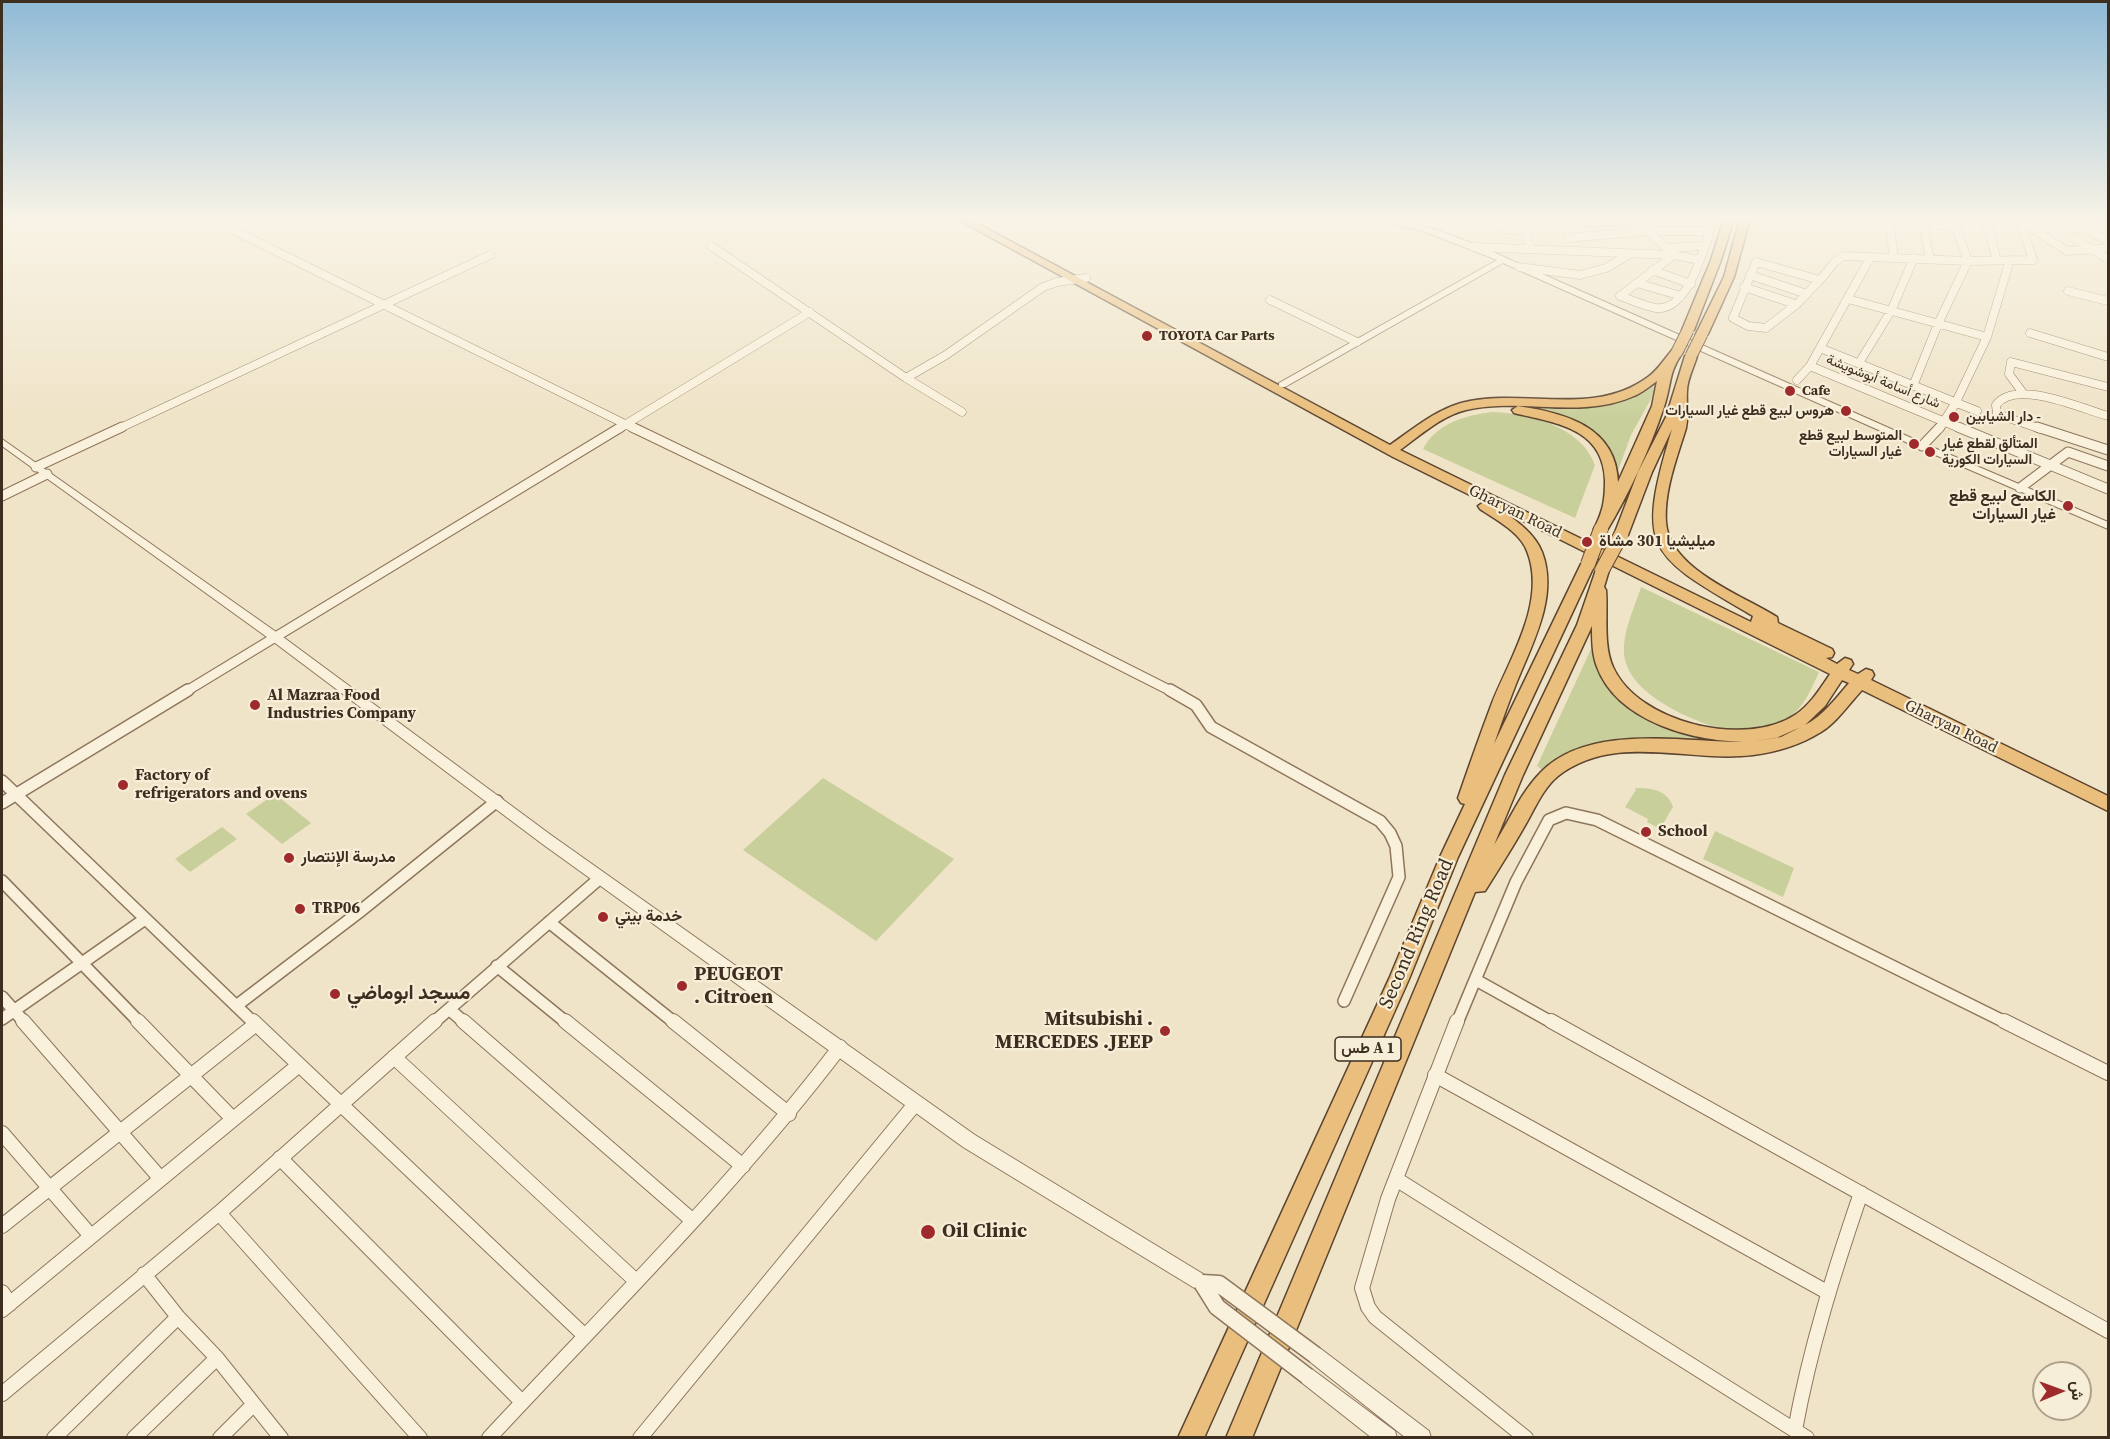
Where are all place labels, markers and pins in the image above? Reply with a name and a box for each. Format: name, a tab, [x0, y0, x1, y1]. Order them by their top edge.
place label: TOYOTA Car Parts	[1159, 328, 1275, 344]
marker: TOYOTA Car Parts	[1140, 329, 1154, 343]
place label: Cafe	[1802, 383, 1830, 399]
marker: Cafe	[1783, 384, 1797, 398]
place label: هروس لبيع قطع غيار السيارات	[1665, 403, 1834, 419]
marker: هروس لبيع قطع غيار السيارات	[1839, 404, 1853, 418]
place label: دار الشيابين -	[1966, 409, 2041, 425]
marker: دار الشيابين -	[1947, 410, 1961, 424]
place label: المتوسط لبيع قطع غيار السيارات	[1799, 428, 1902, 460]
place label: المتألق لقطع غيار السيارات الكورية	[1942, 436, 2038, 468]
marker: المتوسط لبيع قطع غيار السيارات	[1907, 437, 1921, 451]
marker: المتألق لقطع غيار السيارات الكورية	[1923, 445, 1937, 459]
place label: الكاسح لبيع قطع غيار السيارات	[1949, 487, 2056, 525]
marker: الكاسح لبيع قطع غيار السيارات	[2061, 499, 2075, 513]
place label: ميليشيا 301 مشاة	[1599, 532, 1715, 552]
marker: ميليشيا 301 مشاة	[1580, 535, 1594, 549]
place label: Al Mazraa Food Industries Company	[267, 686, 416, 724]
marker: Al Mazraa Food Industries Company	[248, 698, 262, 712]
place label: Factory of refrigerators and ovens	[135, 766, 307, 804]
marker: Factory of refrigerators and ovens	[116, 778, 130, 792]
place label: School	[1658, 822, 1708, 842]
marker: School	[1639, 825, 1653, 839]
place label: مدرسة الإنتصار	[301, 848, 396, 868]
marker: مدرسة الإنتصار	[282, 851, 296, 865]
place label: TRP06	[312, 899, 360, 919]
marker: TRP06	[293, 902, 307, 916]
place label: خدمة بيتي	[615, 907, 682, 927]
marker: خدمة بيتي	[596, 910, 610, 924]
place label: PEUGEOT . Citroen	[694, 963, 783, 1010]
marker: PEUGEOT . Citroen	[675, 979, 689, 993]
place label: مسجد ابوماضي	[347, 982, 470, 1006]
marker: مسجد ابوماضي	[328, 987, 342, 1001]
place label: Mitsubishi . MERCEDES .JEEP	[995, 1008, 1153, 1055]
marker: Mitsubishi . MERCEDES .JEEP	[1158, 1024, 1172, 1038]
place label: Oil Clinic	[942, 1220, 1027, 1244]
marker: Oil Clinic	[919, 1223, 937, 1241]

